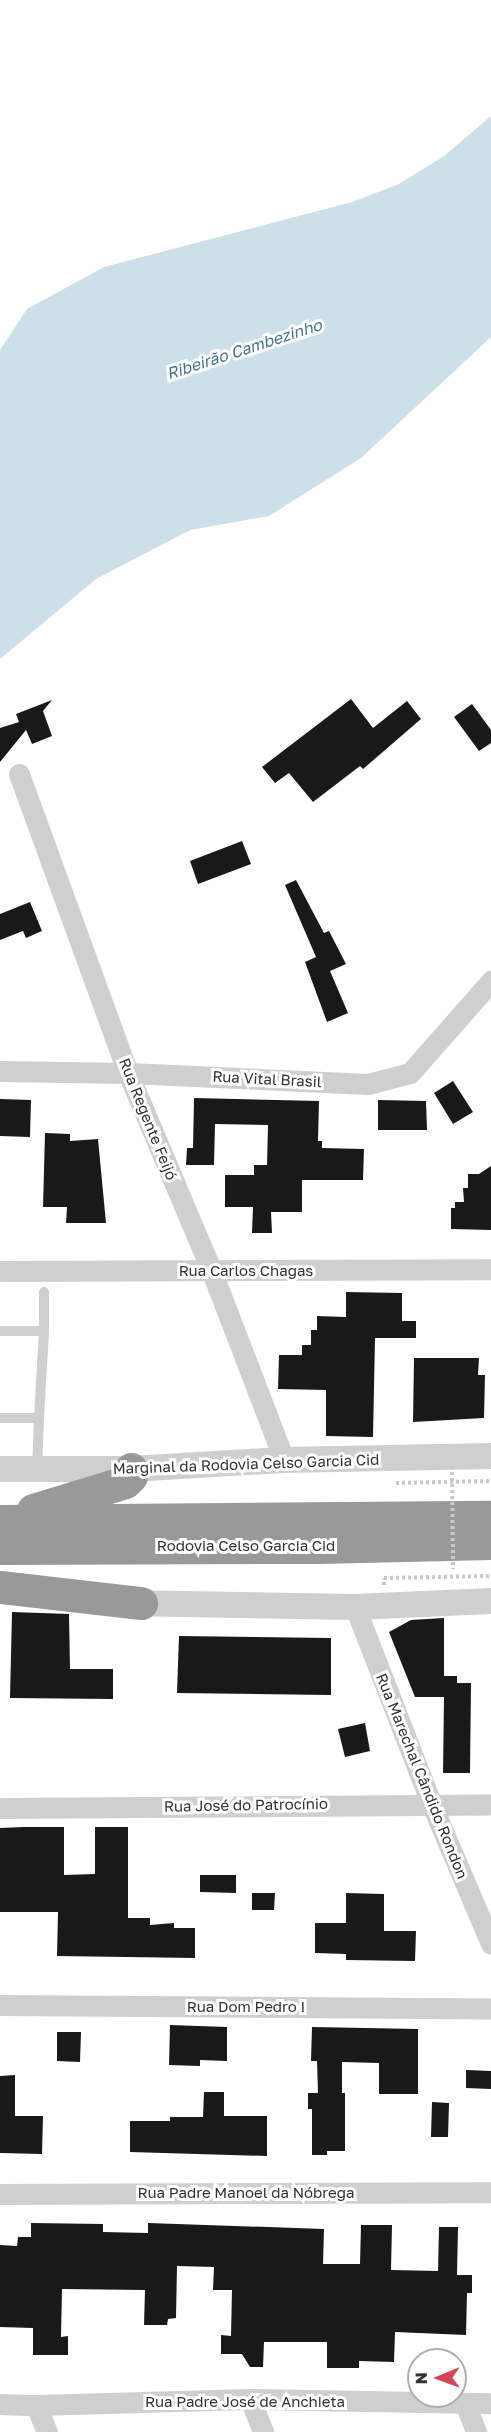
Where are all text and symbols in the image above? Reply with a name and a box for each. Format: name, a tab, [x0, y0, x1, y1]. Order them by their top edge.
water label: Ribeirão Cambezinho	[164, 315, 324, 383]
street label: Rua Regente Feijó	[115, 1055, 181, 1183]
street label: Rua Vital Brasil	[212, 1067, 322, 1091]
street label: Rua Carlos Chagas	[179, 1262, 313, 1280]
street label: Marginal da Rodovia Celso Garcia Cid	[112, 1450, 380, 1478]
street label: Rodovia Celso Garcia Cid	[157, 1537, 335, 1555]
street label: Rua Marechal Cândido Rondon	[372, 1671, 472, 1881]
street label: Rua José do Patrocínio	[164, 1795, 328, 1815]
street label: Rua Dom Pedro I	[187, 1998, 305, 2016]
street label: Rua Padre Manoel da Nóbrega	[138, 2184, 354, 2202]
north arrow	[407, 2348, 467, 2408]
text: N	[411, 2372, 431, 2385]
street label: Rua Padre José de Anchieta	[145, 2393, 345, 2411]

